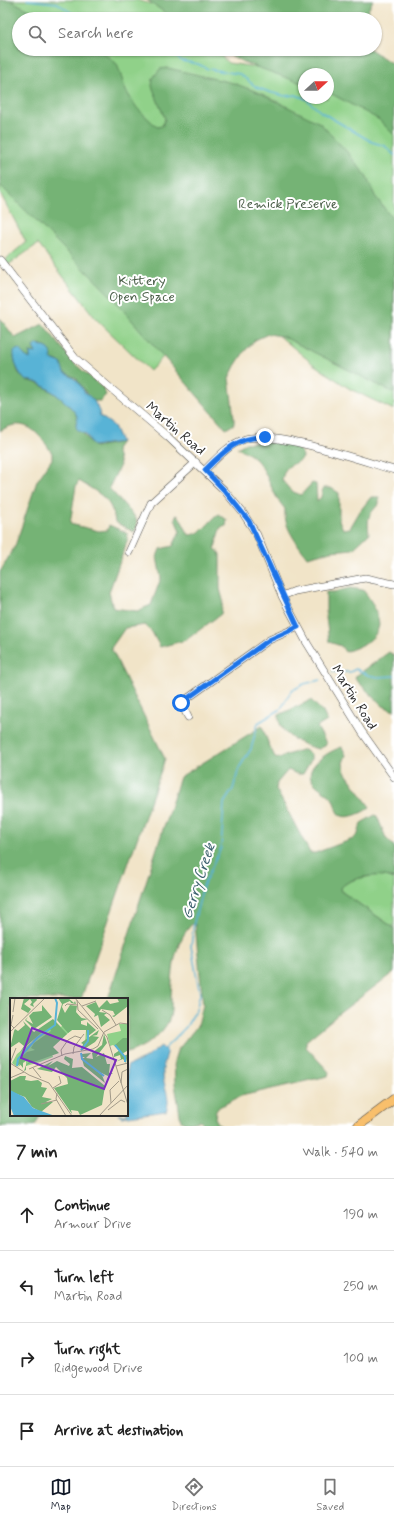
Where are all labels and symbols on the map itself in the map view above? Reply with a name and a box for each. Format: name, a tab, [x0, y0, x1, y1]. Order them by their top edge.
north arrow	[298, 68, 334, 104]
park label: Remick Preserve	[238, 195, 338, 213]
park label: Kittery Open Space	[109, 272, 175, 306]
street label: Martin Road	[142, 398, 209, 460]
route end	[256, 428, 274, 446]
street label: Martin Road	[327, 662, 381, 733]
route start	[172, 694, 190, 712]
water label: Gerry Creek	[177, 840, 221, 922]
inset map	[10, 998, 128, 1116]

